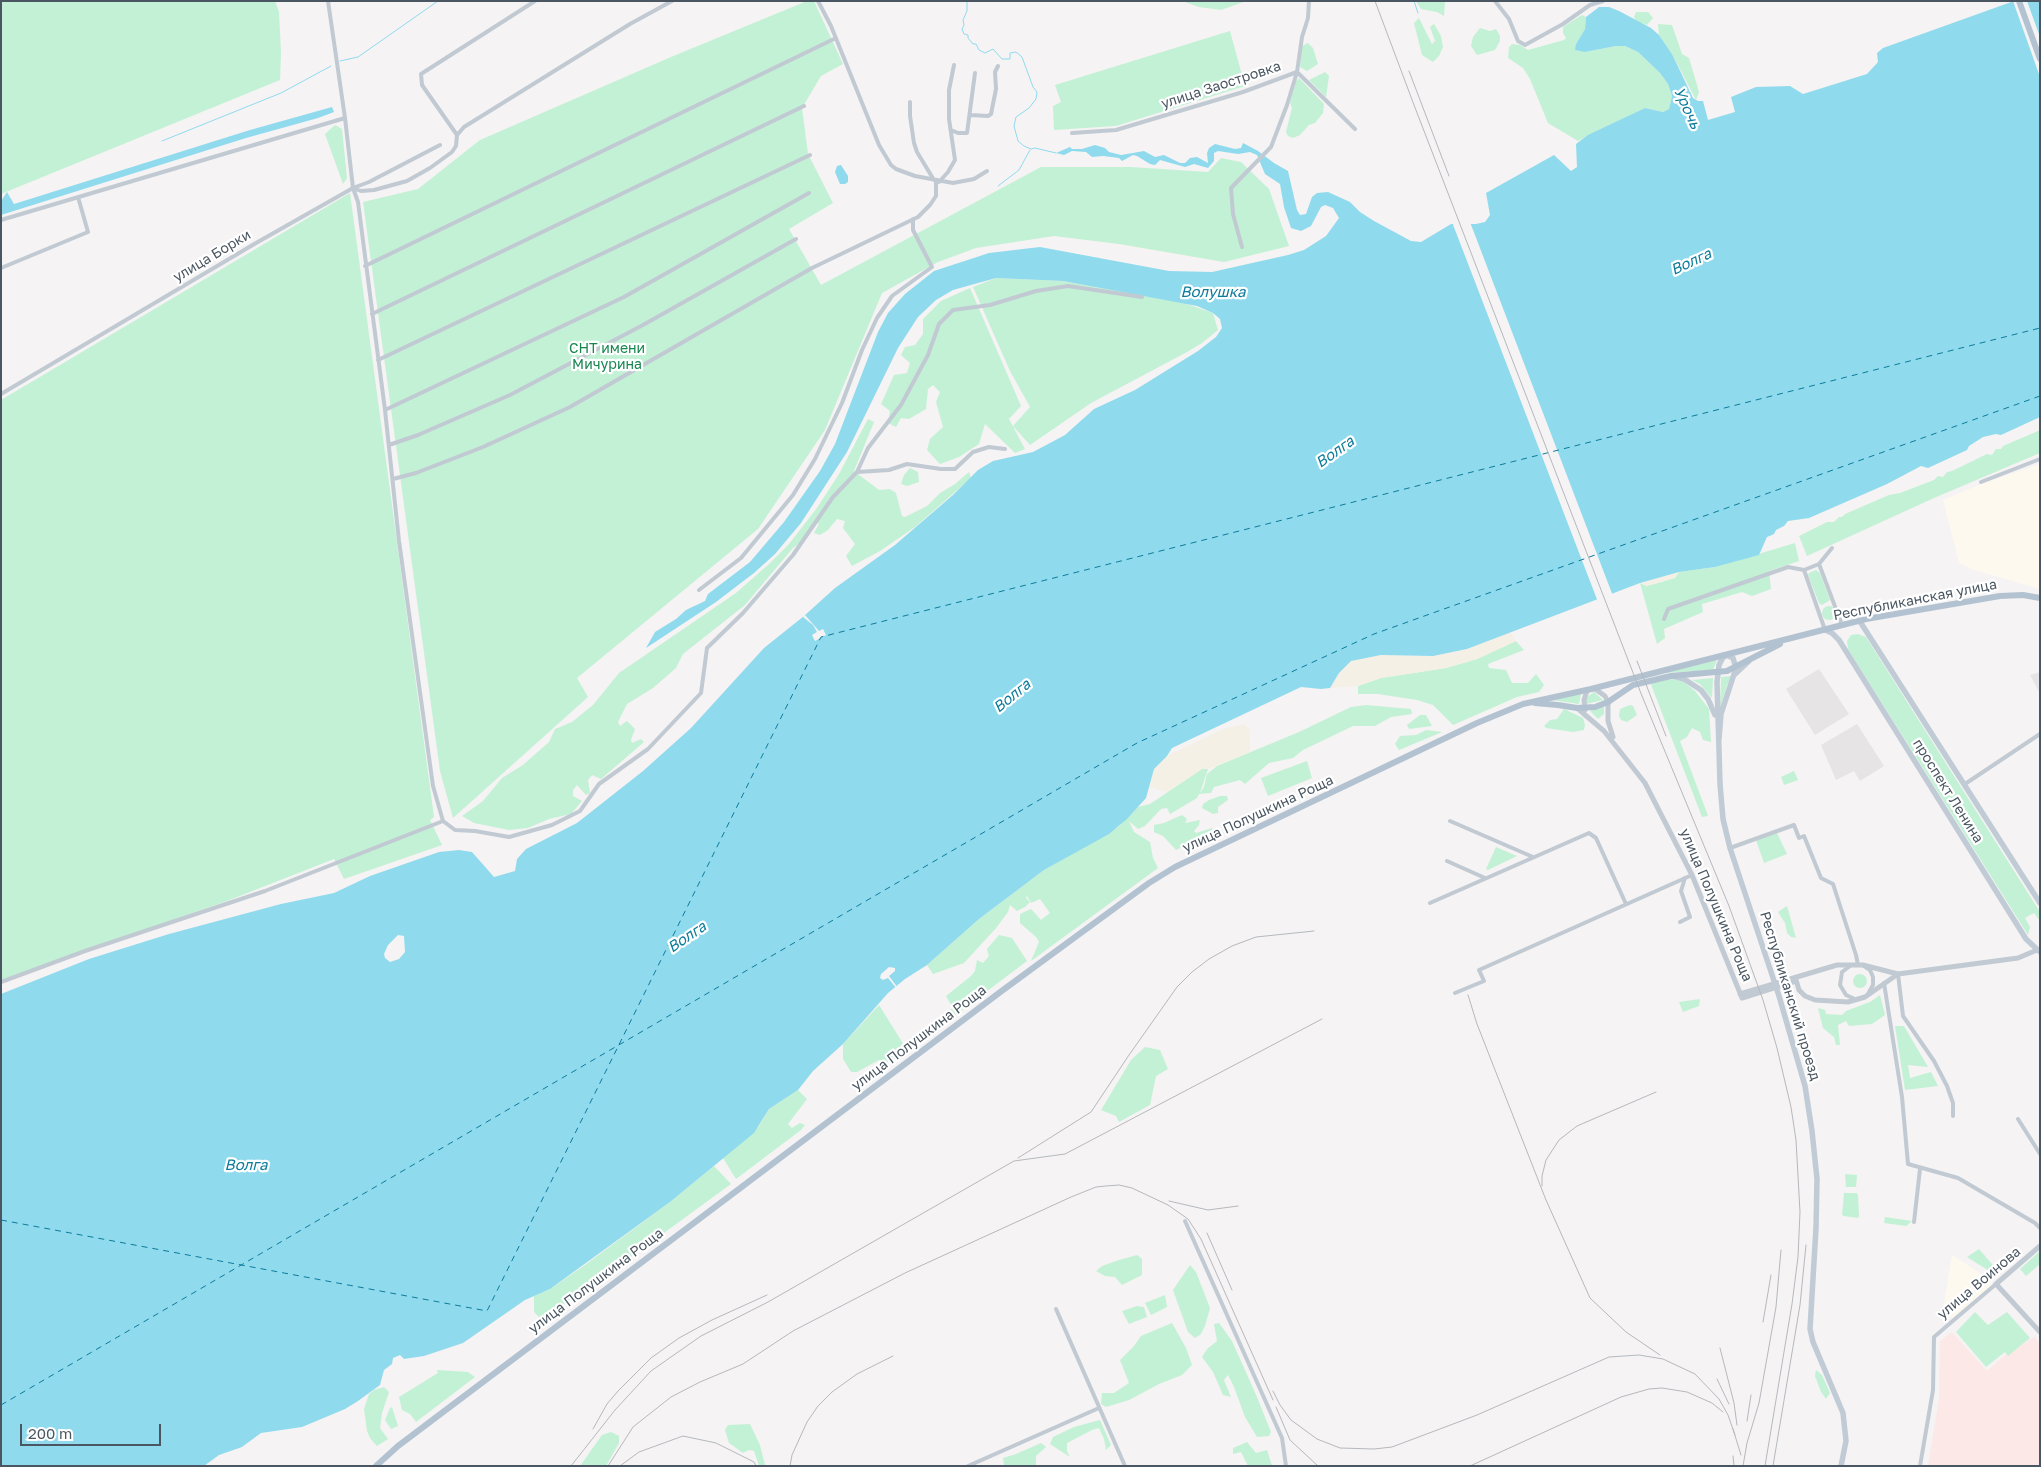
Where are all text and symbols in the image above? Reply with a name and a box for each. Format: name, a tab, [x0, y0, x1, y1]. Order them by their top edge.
street label: улица Заостровка	[1159, 58, 1283, 112]
water label: Урочь	[1670, 84, 1704, 132]
street label: улица Борки	[170, 226, 254, 286]
water label: Волга	[1668, 245, 1714, 279]
water label: Волушка	[1180, 283, 1246, 301]
park label: СНТ имени Мичурина	[569, 341, 645, 374]
water label: Волга	[1312, 432, 1358, 472]
street label: Республиканская улица	[1832, 576, 1998, 624]
water label: Волга	[990, 676, 1034, 716]
street label: проспект Ленина	[1909, 736, 1987, 846]
street label: улица Полушкина Роща	[1180, 772, 1336, 856]
street label: улица Полушкина Роща	[1676, 826, 1756, 984]
street label: Республиканский проезд	[1756, 909, 1824, 1083]
water label: Волга	[664, 918, 710, 956]
street label: улица Полушкина Роща	[848, 982, 990, 1094]
water label: Волга	[225, 1156, 267, 1174]
street label: улица Полушкина Роща	[525, 1225, 667, 1337]
street label: улица Воинова	[1934, 1243, 2024, 1323]
scale bar	[22, 1414, 164, 1446]
text: 200 m	[28, 1424, 72, 1442]

